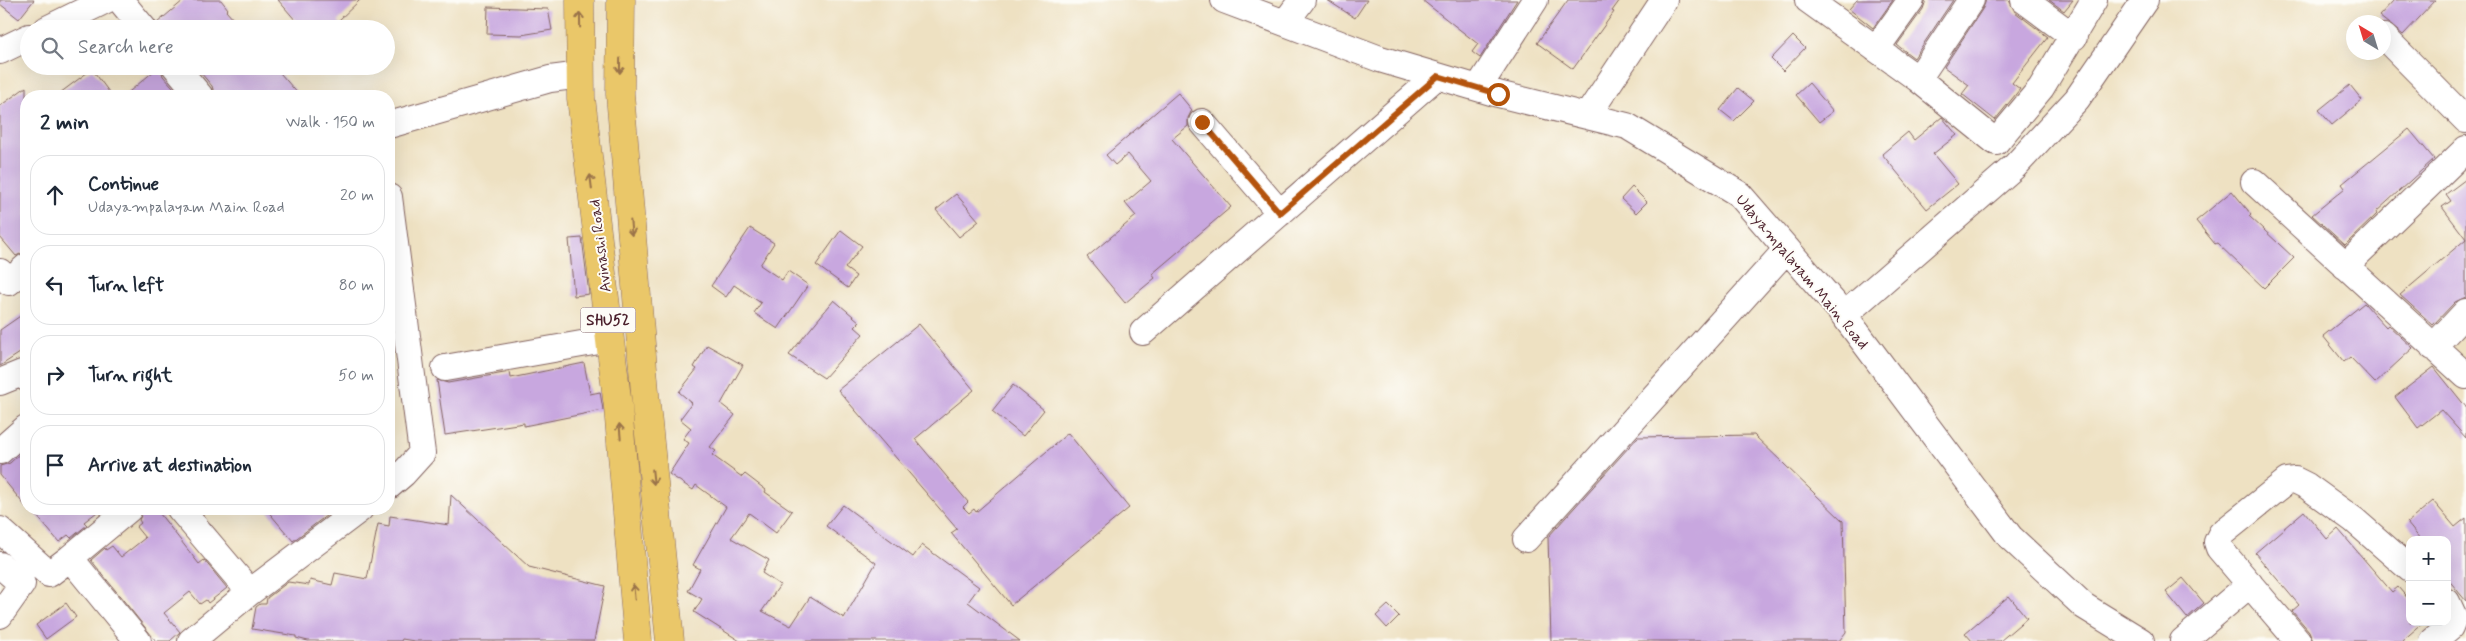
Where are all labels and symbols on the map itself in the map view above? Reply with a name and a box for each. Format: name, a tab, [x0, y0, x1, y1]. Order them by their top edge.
one-way arrow	[575, 13, 585, 29]
north arrow	[2346, 15, 2391, 60]
one-way arrow	[615, 58, 625, 74]
route start	[1487, 83, 1510, 106]
route end	[1191, 111, 1214, 134]
one-way arrow	[586, 175, 596, 191]
street label: Udayampalayam Main Road	[1731, 190, 1873, 354]
street label: Avinashi Road	[584, 198, 617, 294]
one-way arrow	[626, 220, 636, 236]
road number: SHU52	[580, 308, 636, 332]
one-way arrow	[615, 423, 625, 439]
one-way arrow	[648, 469, 658, 485]
one-way arrow	[629, 585, 639, 601]

